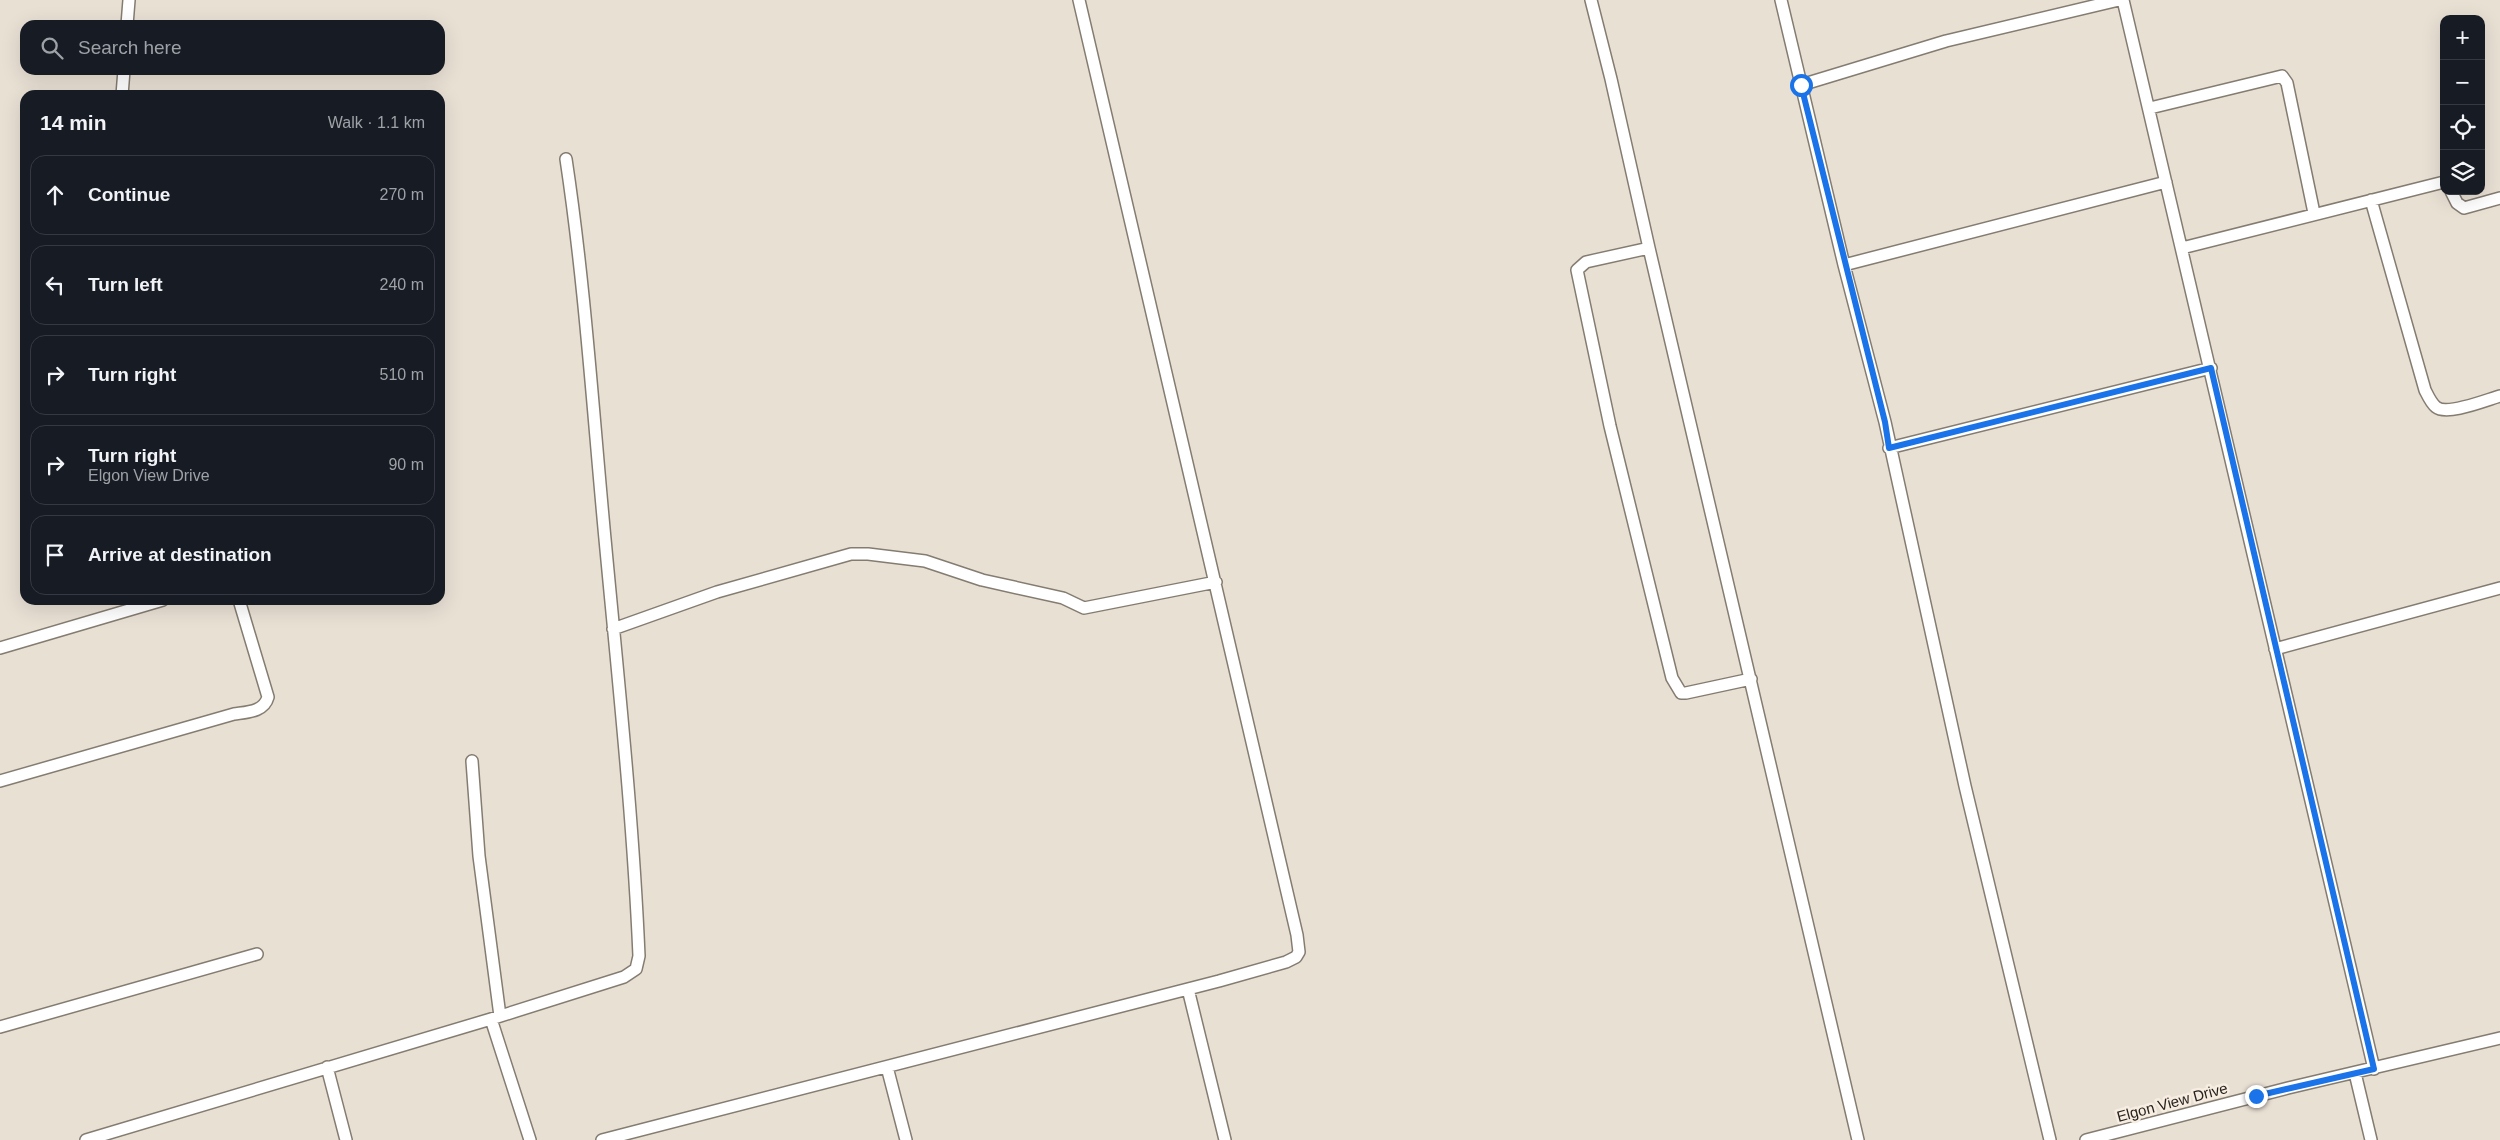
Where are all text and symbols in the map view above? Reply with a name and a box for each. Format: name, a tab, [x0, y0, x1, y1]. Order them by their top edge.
map controls	[2440, 15, 2485, 195]
button: +	[2440, 15, 2485, 60]
search box	[20, 20, 445, 75]
icon: search	[38, 34, 66, 62]
text: Search here	[78, 37, 182, 58]
button: −	[2440, 60, 2485, 105]
route start	[1790, 74, 1813, 97]
button: locate	[2440, 105, 2485, 150]
text: 14 min	[40, 111, 107, 134]
text: Walk · 1.1 km	[328, 114, 425, 131]
button: layers	[2440, 150, 2485, 195]
icon: ahead	[41, 181, 69, 209]
text: Continue	[88, 184, 170, 205]
text: 270 m	[380, 186, 424, 203]
icon: left	[41, 271, 69, 299]
text: Turn left	[88, 274, 163, 295]
text: 240 m	[380, 276, 424, 293]
icon: right	[41, 361, 69, 389]
text: Turn right	[88, 364, 176, 385]
text: 510 m	[380, 366, 424, 383]
text: Turn right	[88, 445, 176, 466]
icon: right	[41, 451, 69, 479]
text: 90 m	[388, 456, 424, 473]
text: Elgon View Drive	[88, 467, 210, 484]
icon: arrive	[41, 541, 69, 569]
text: Arrive at destination	[88, 544, 272, 565]
street label: Elgon View Drive	[2115, 1079, 2229, 1125]
route end	[2245, 1085, 2268, 1108]

